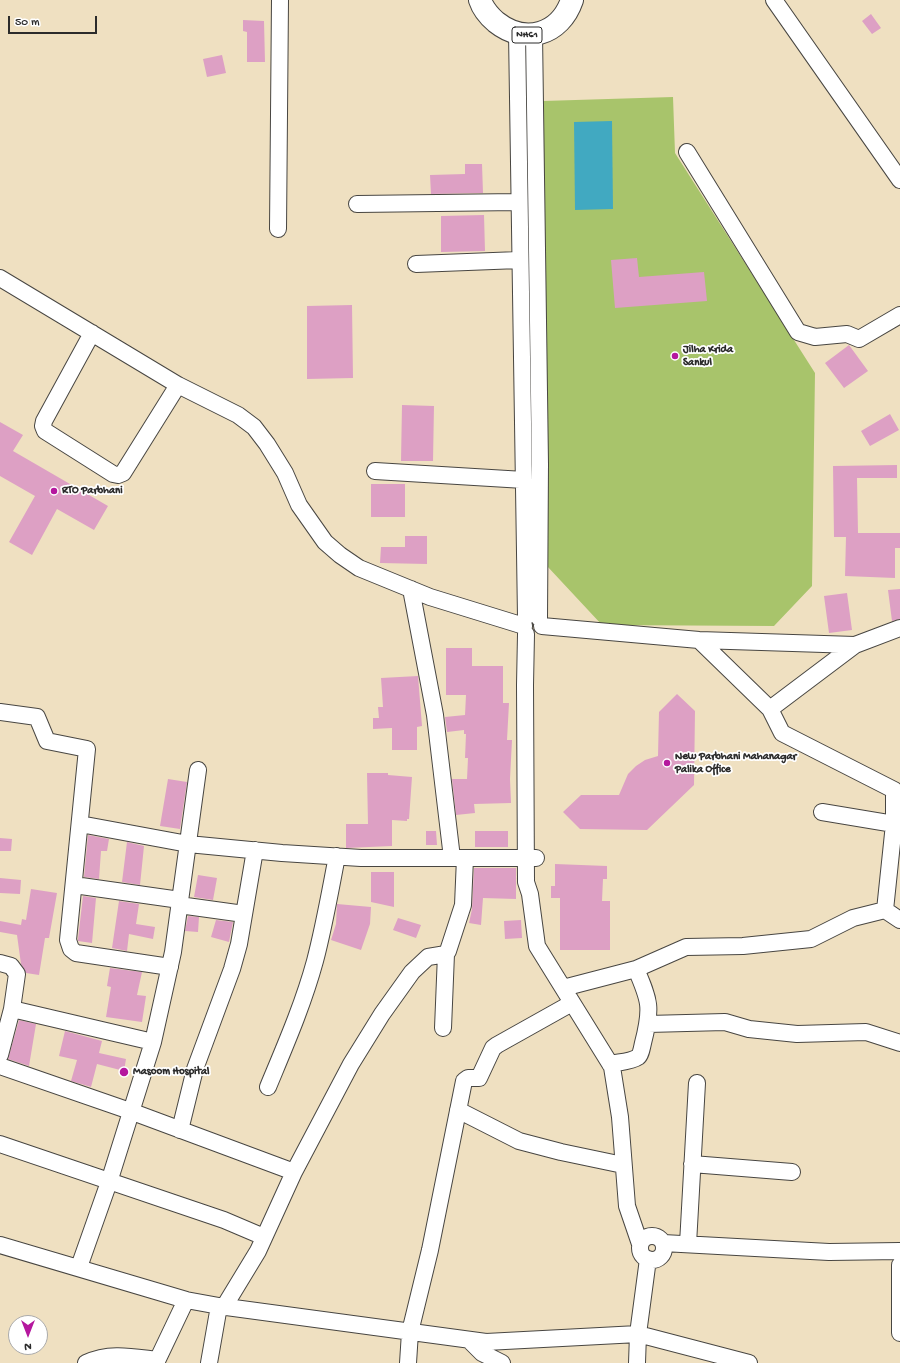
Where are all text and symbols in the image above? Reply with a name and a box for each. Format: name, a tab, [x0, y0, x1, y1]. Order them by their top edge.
scale bar	[10, 8, 99, 34]
text: 50 m	[15, 16, 40, 30]
road number: NH61	[512, 27, 542, 43]
place label: Jilha Krida Sankul	[683, 343, 733, 369]
marker: Jilha Krida Sankul	[670, 351, 680, 361]
place label: RTO Parbhani	[62, 484, 123, 498]
marker: RTO Parbhani	[49, 486, 59, 496]
place label: New Parbhani Mahanagar Palika Office	[675, 750, 796, 776]
marker: New Parbhani Mahanagar Palika Office	[662, 758, 672, 768]
place label: Masoom Hospital	[133, 1065, 209, 1079]
marker: Masoom Hospital	[118, 1066, 130, 1078]
north arrow	[8, 1315, 48, 1355]
text: N	[24, 1340, 32, 1352]

